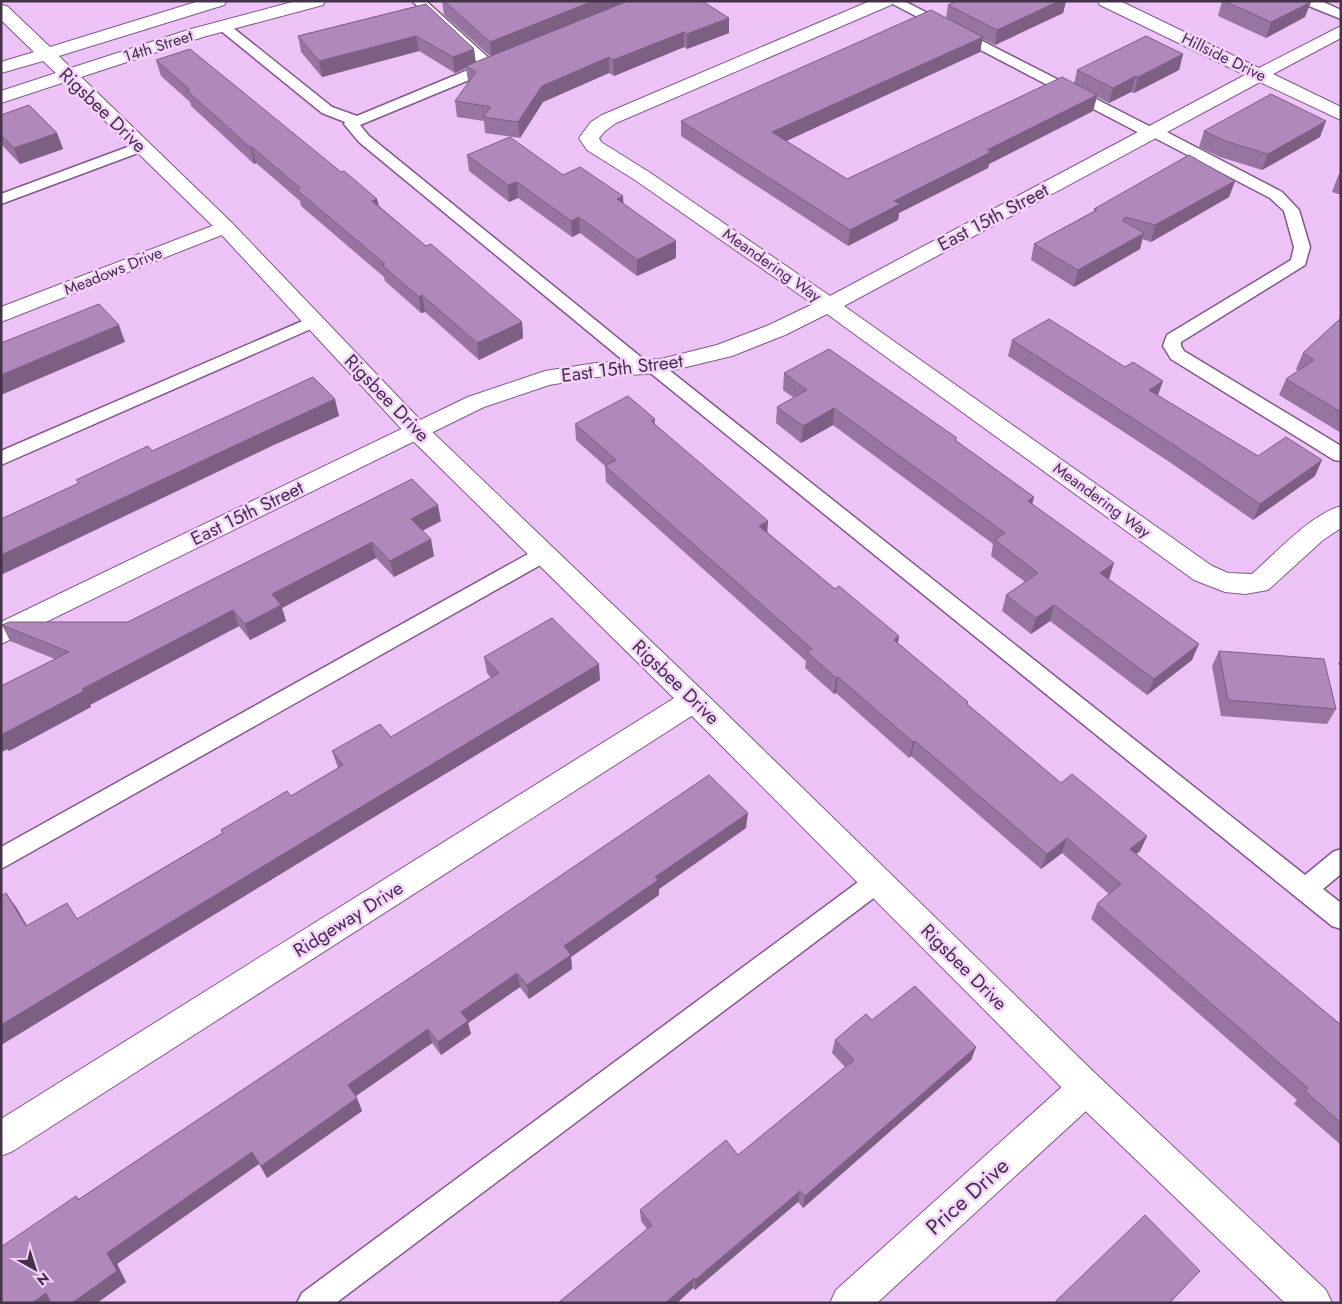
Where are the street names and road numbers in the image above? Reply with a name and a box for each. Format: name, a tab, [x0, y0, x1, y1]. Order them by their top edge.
street label: 14th Street	[120, 24, 196, 68]
street label: Hillside Drive	[1178, 27, 1270, 87]
street label: Rigsbee Drive	[53, 61, 153, 159]
street label: East 15th Street	[933, 176, 1054, 258]
street label: Meandering Way	[718, 222, 827, 308]
street label: Meadows Drive	[60, 241, 166, 301]
street label: East 15th Street	[560, 347, 685, 389]
street label: Rigsbee Drive	[338, 348, 436, 448]
street label: Meandering Way	[1049, 457, 1156, 544]
street label: East 15th Street	[186, 474, 308, 552]
street label: Rigsbee Drive	[626, 633, 726, 731]
street label: Ridgeway Drive	[288, 874, 408, 964]
street label: Rigsbee Drive	[915, 918, 1013, 1016]
street label: Price Drive	[918, 1150, 1016, 1242]

